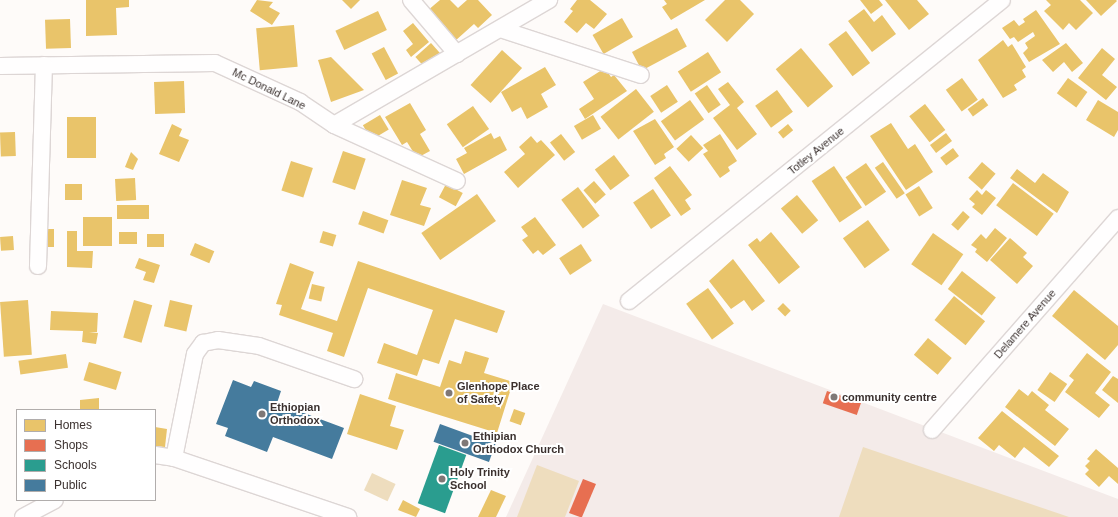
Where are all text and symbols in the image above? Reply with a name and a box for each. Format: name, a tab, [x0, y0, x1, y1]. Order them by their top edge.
street label: Mc Donald Lane	[230, 66, 308, 112]
street label: Totley Avenue	[785, 124, 847, 178]
street label: Delamere Avenue	[991, 287, 1059, 361]
place label: Glenhope Place of Safety	[457, 380, 540, 406]
marker: Glenhope Place of Safety	[444, 388, 454, 398]
place label: community centre	[842, 390, 937, 404]
marker: community centre	[829, 392, 839, 402]
place label: Ethiopian Orthodox	[270, 401, 320, 427]
legend	[16, 409, 156, 501]
marker: Ethiopian Orthodox	[257, 409, 267, 419]
text: Homes	[54, 418, 92, 432]
place label: Ethipian Orthodox Church	[473, 430, 564, 456]
text: Shops	[54, 438, 88, 452]
marker: Ethipian Orthodox Church	[460, 438, 470, 448]
text: Schools	[54, 458, 97, 472]
place label: Holy Trinity School	[450, 466, 510, 492]
marker: Holy Trinity School	[437, 474, 447, 484]
text: Public	[54, 478, 87, 492]

